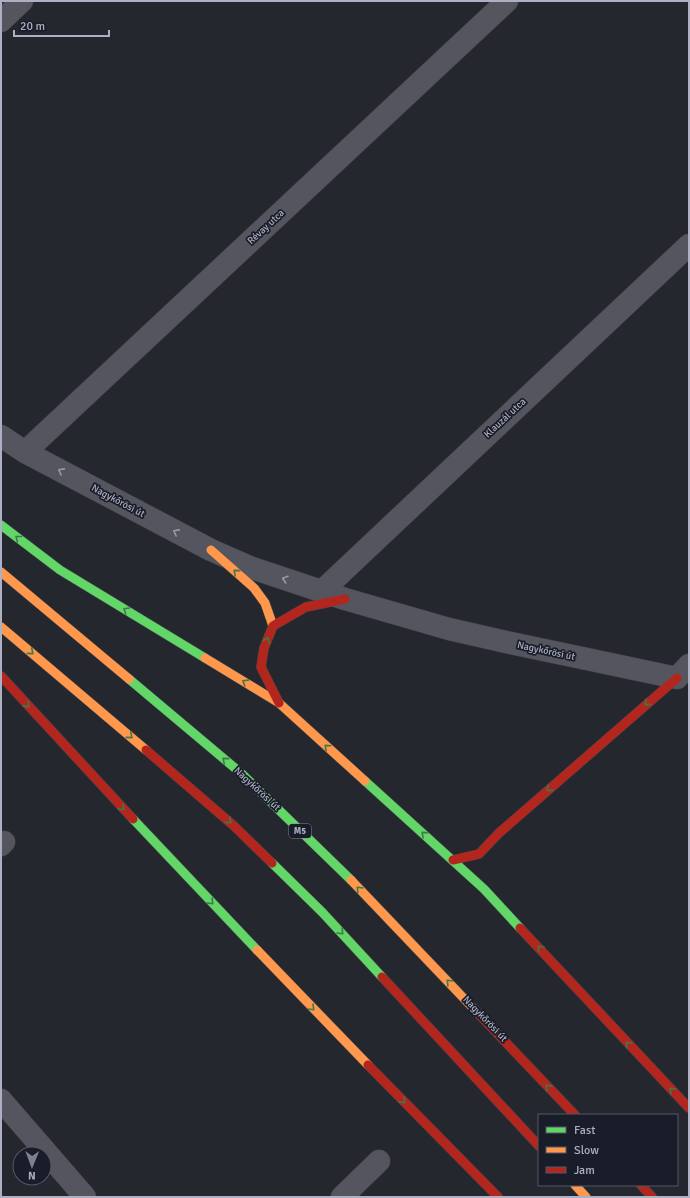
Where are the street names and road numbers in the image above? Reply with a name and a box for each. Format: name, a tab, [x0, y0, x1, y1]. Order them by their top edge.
street label: Révay utca	[245, 207, 287, 247]
street label: Klauzál utca	[482, 396, 528, 440]
street label: Nagykőrösi út	[89, 482, 147, 520]
street label: Nagykőrösi út	[516, 639, 576, 663]
street label: Nagykőrösi út	[231, 765, 283, 814]
road number: M5	[289, 824, 311, 838]
street label: Nagykőrösi út	[460, 994, 510, 1045]

